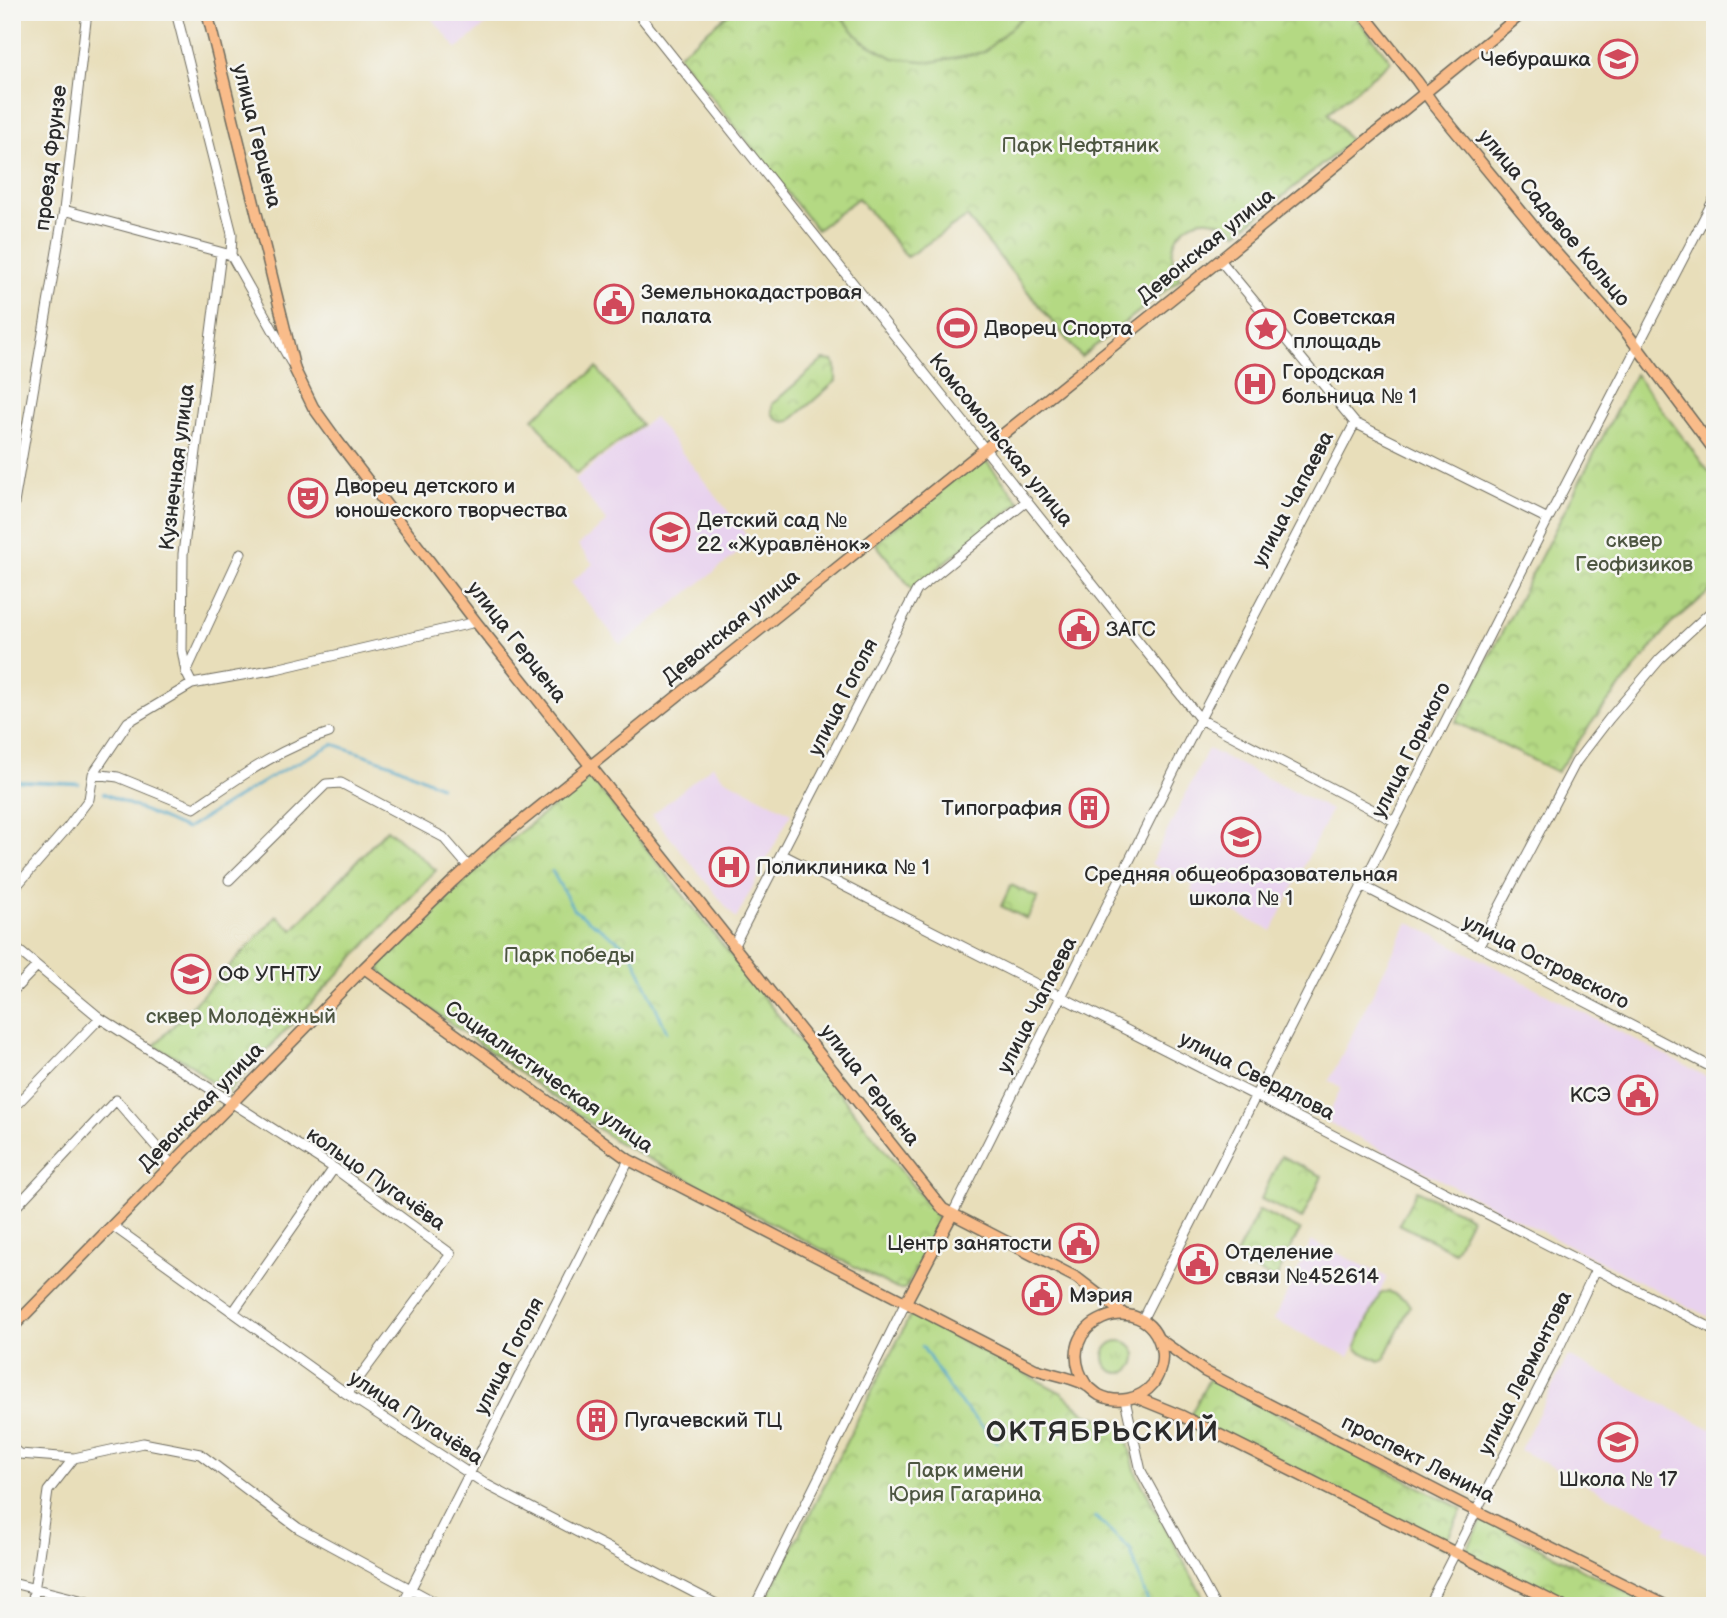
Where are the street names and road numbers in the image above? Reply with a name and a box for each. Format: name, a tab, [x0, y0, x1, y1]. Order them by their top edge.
street label: улица Герцена	[227, 62, 287, 211]
street label: проезд Фрунзе	[30, 83, 72, 232]
street label: улица Садовое Кольцо	[1473, 124, 1635, 312]
street label: Девонская улица	[1132, 183, 1280, 309]
street label: Комсомольская улица	[923, 348, 1079, 532]
street label: Кузнечная улица	[154, 382, 200, 552]
street label: улица Чапаева	[1247, 426, 1339, 571]
street label: Девонская улица	[657, 564, 805, 690]
street label: улица Герцена	[462, 576, 573, 708]
street label: улица Гоголя	[803, 634, 883, 760]
street label: улица Горького	[1366, 678, 1456, 822]
street label: улица Островского	[1459, 909, 1633, 1015]
street label: улица Чапаева	[992, 932, 1082, 1077]
street label: Социалистическая улица	[440, 995, 658, 1159]
street label: улица Герцена	[815, 1019, 926, 1151]
street label: улица Свердлова	[1175, 1026, 1339, 1126]
street label: Девонская улица	[133, 1037, 269, 1177]
street label: кольцо Пугачёва	[302, 1122, 451, 1237]
street label: улица Лермонтова	[1473, 1286, 1578, 1459]
street label: улица Гоголя	[469, 1293, 549, 1419]
street label: улица Пугачёва	[344, 1365, 488, 1471]
street label: проспект Ленина	[1337, 1410, 1499, 1509]

